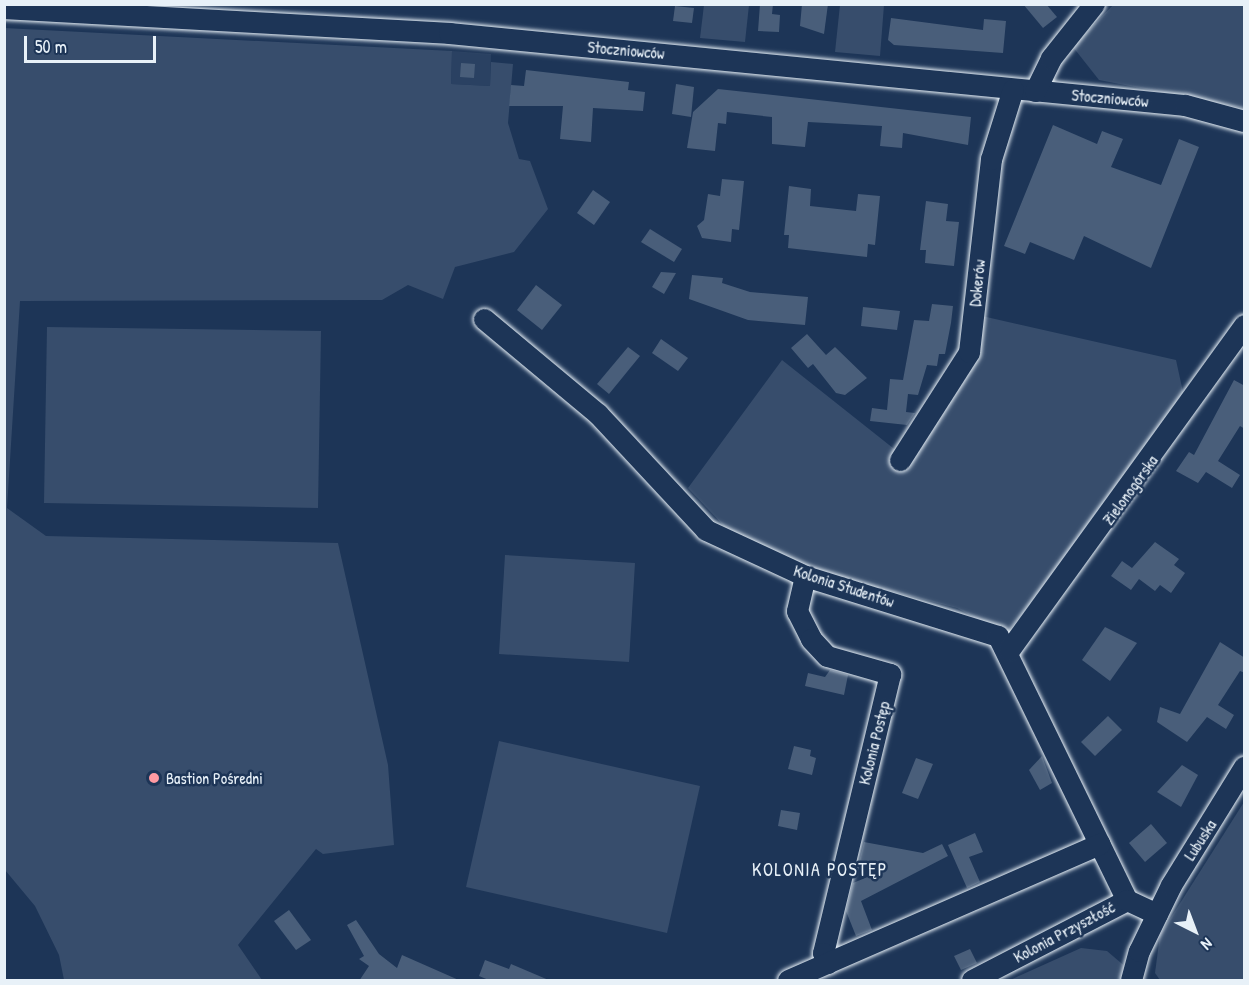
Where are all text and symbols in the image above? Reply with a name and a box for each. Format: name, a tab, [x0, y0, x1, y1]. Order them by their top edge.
scale bar	[27, 24, 159, 62]
text: 50 m	[35, 34, 67, 59]
street label: Stoczniowców	[587, 37, 665, 63]
street label: Stoczniowców	[1071, 85, 1149, 111]
street label: Dokerów	[965, 259, 989, 307]
street label: Zielonogórska	[1098, 451, 1162, 529]
street label: Kolonia Studentów	[791, 561, 897, 611]
street label: Kolonia Postęp	[854, 699, 894, 787]
place label: Bastion Pośredni	[166, 768, 263, 788]
marker: Bastion Pośredni	[147, 771, 161, 785]
street label: Lubuska	[1180, 816, 1220, 864]
district label: KOLONIA POSTĘP	[752, 859, 888, 881]
street label: Kolonia Przyszłość	[1010, 897, 1118, 967]
north arrow	[1165, 901, 1225, 961]
text: N	[1197, 933, 1218, 955]

